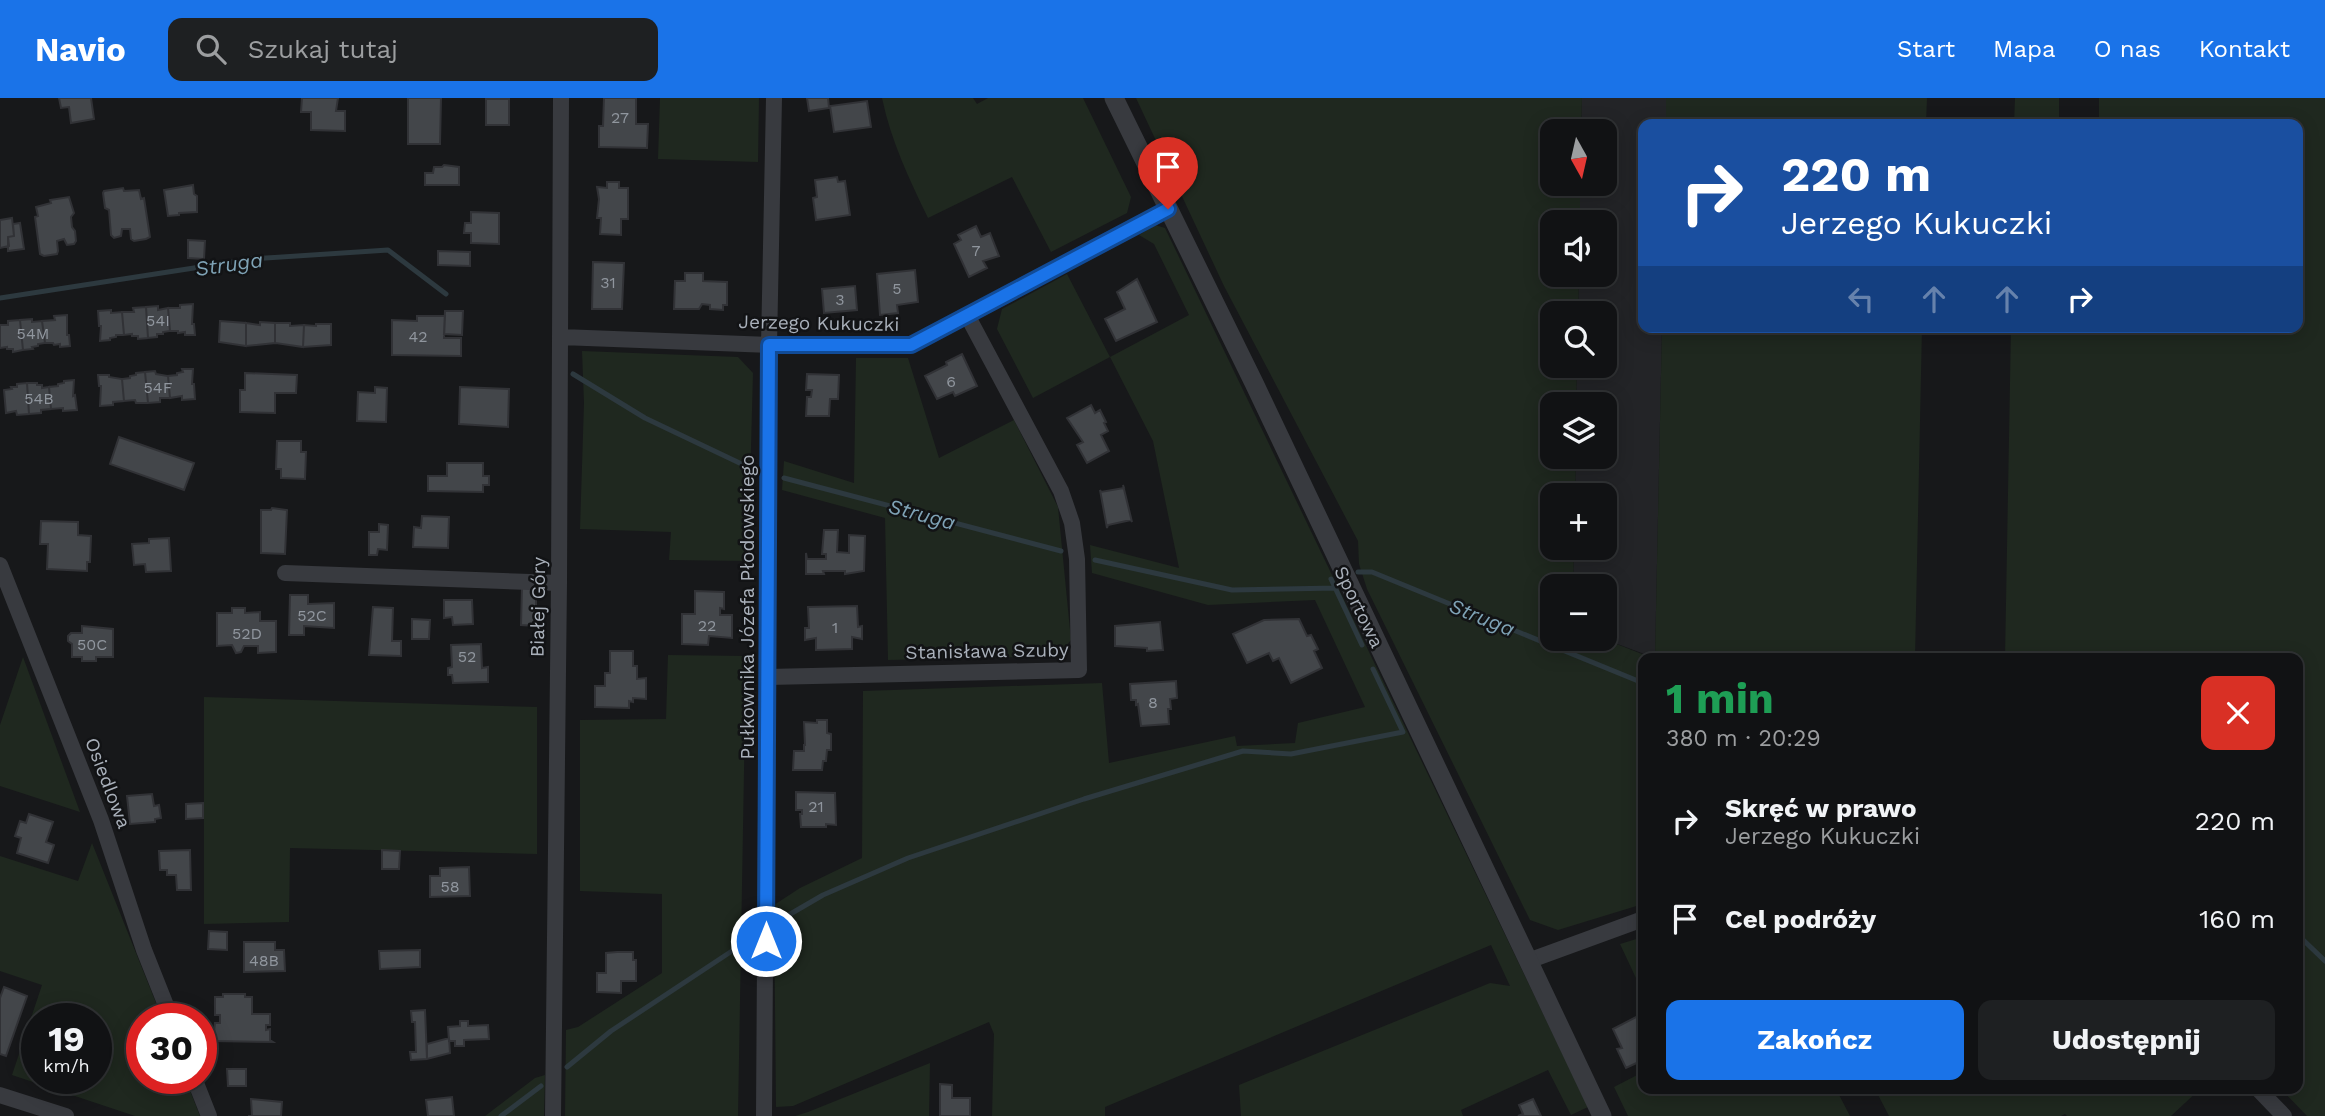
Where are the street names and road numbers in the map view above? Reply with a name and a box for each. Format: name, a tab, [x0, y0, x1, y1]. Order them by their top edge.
street label: Jerzego Kukuczki	[738, 310, 900, 336]
street label: Pułkownika Józefa Płodowskiego	[736, 455, 759, 759]
street label: Białej Góry	[526, 556, 550, 657]
street label: Sportowa	[1329, 562, 1389, 652]
street label: Stanisława Szuby	[905, 638, 1069, 664]
street label: Osiedlowa	[80, 734, 136, 832]

